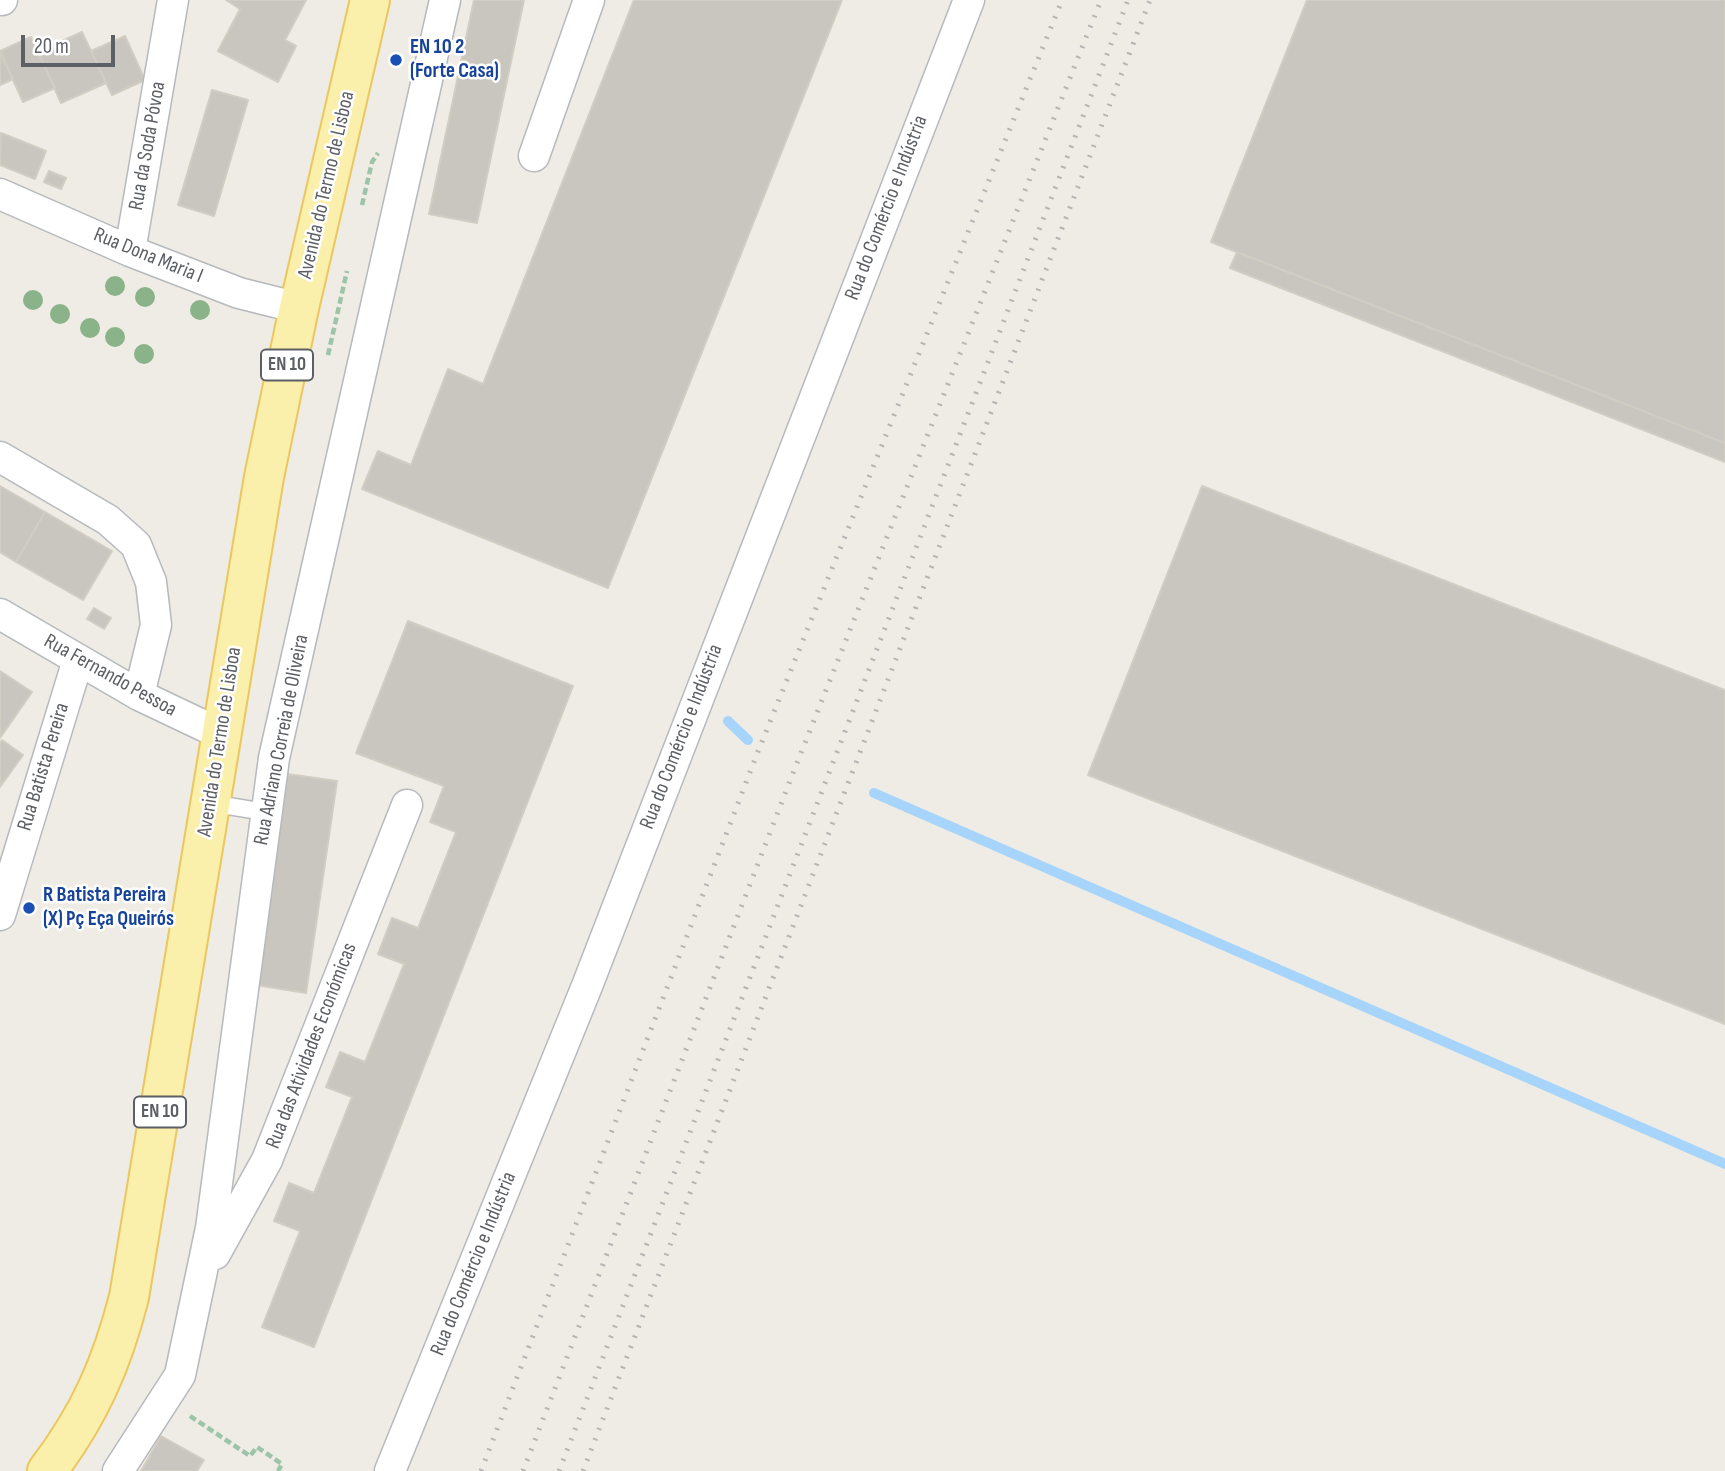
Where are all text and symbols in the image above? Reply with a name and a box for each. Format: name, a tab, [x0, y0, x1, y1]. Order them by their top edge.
scale bar	[24, 21, 119, 65]
text: 20 m	[34, 34, 69, 59]
place label: EN 10 2 (Forte Casa)	[410, 35, 499, 85]
marker: EN 10 2 (Forte Casa)	[388, 52, 404, 68]
street label: Rua da Soda Póvoa	[124, 80, 172, 212]
street label: Avenida do Termo de Lisboa	[293, 89, 361, 281]
street label: Rua do Comércio e Indústria	[840, 112, 934, 304]
street label: Rua Dona Maria I	[90, 223, 206, 289]
road number: EN 10	[261, 350, 313, 380]
street label: Rua Fernando Pessoa	[39, 629, 181, 723]
street label: Rua Adriano Correia de Oliveira	[249, 633, 315, 847]
street label: Rua do Comércio e Indústria	[635, 641, 729, 833]
street label: Avenida do Termo de Lisboa	[193, 645, 247, 839]
street label: Rua Batista Pereira	[13, 700, 75, 834]
place label: R Batista Pereira (X) Pç Eça Queirós	[43, 883, 174, 933]
marker: R Batista Pereira (X) Pç Eça Queirós	[21, 900, 37, 916]
street label: Rua das Atividades Económicas	[261, 940, 363, 1152]
road number: EN 10	[134, 1096, 186, 1128]
street label: Rua do Comércio e Indústria	[426, 1168, 522, 1360]

